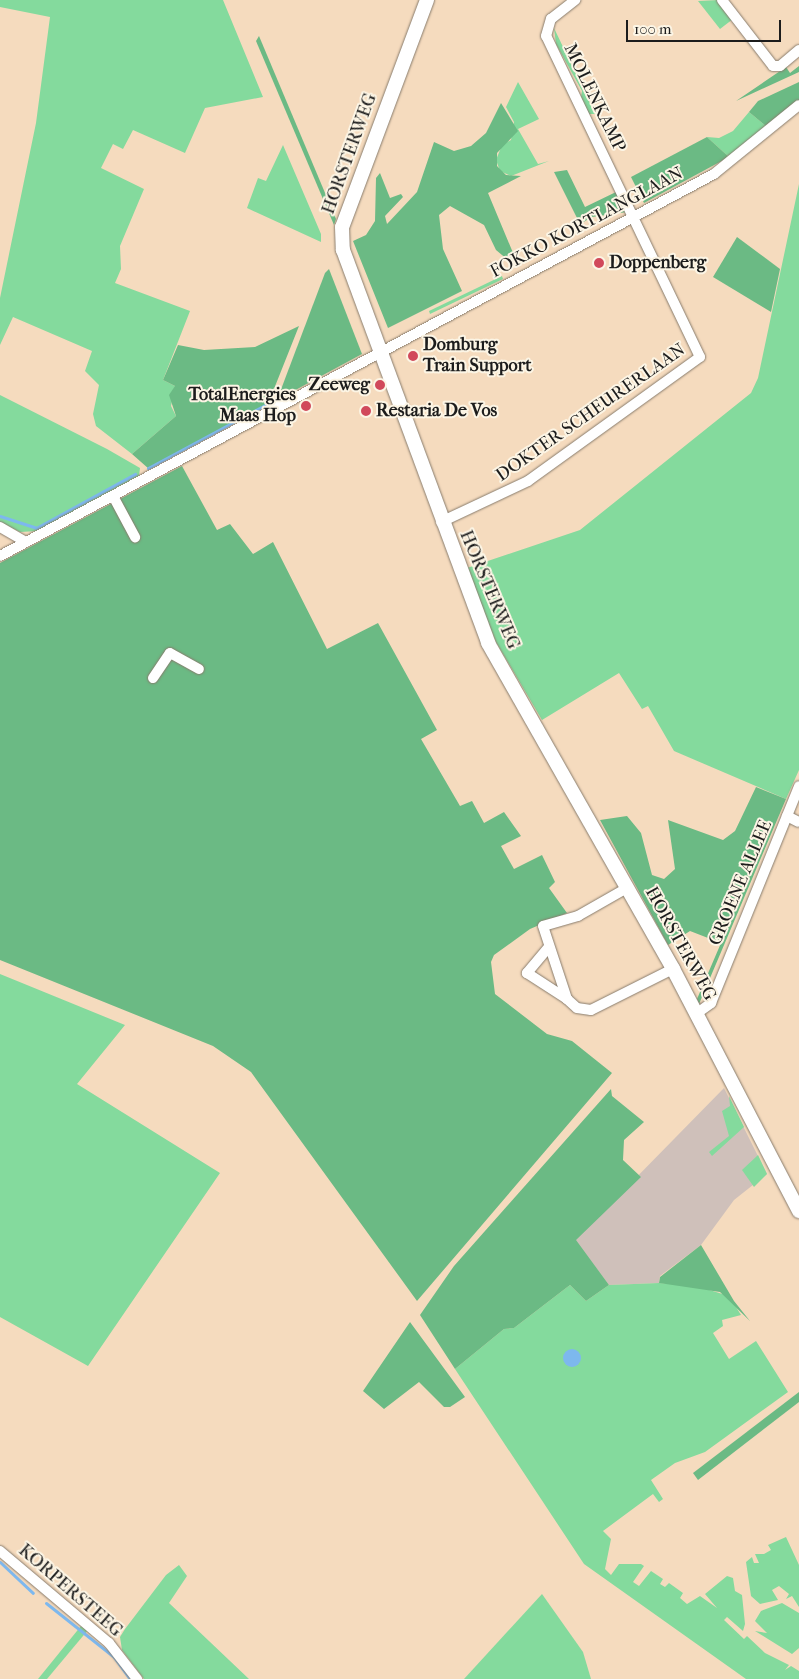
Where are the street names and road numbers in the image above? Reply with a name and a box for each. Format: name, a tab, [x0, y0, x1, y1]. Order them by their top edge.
street label: MOLENKAMP	[558, 40, 630, 156]
street label: HORSTERWEG	[318, 91, 382, 217]
street label: FOKKO KORTLANGLAAN	[487, 163, 687, 283]
street label: DOKTER SCHEURERLAAN	[492, 339, 690, 487]
street label: HORSTERWEG	[454, 527, 524, 653]
street label: GROENE ALLEE	[705, 817, 777, 949]
street label: HORSTERWEG	[640, 883, 720, 1005]
street label: KORPERSTEEG	[14, 1540, 126, 1642]

